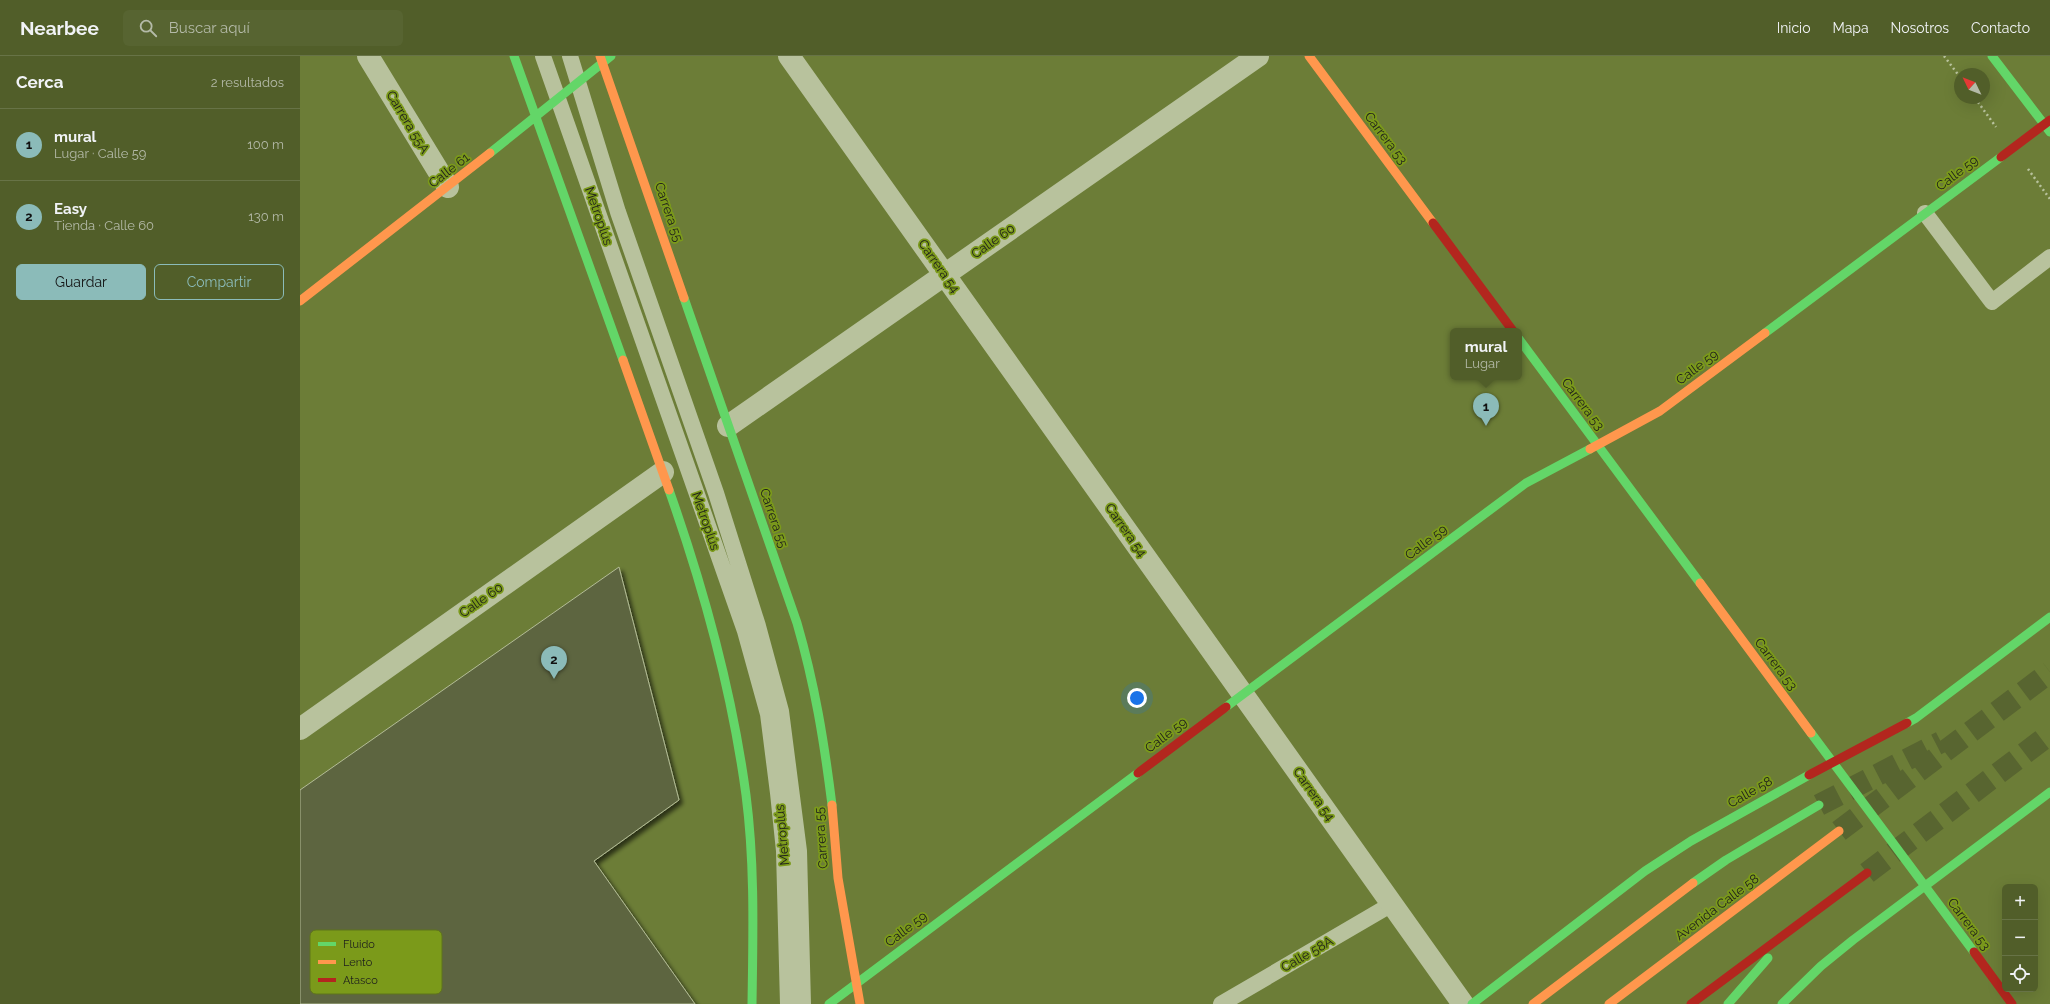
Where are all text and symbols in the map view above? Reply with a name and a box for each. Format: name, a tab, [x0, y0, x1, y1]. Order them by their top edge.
search box	[123, 10, 403, 46]
text: Nearbee	[20, 17, 99, 39]
icon: search	[137, 17, 159, 39]
text: Buscar aquí	[169, 19, 250, 37]
text: Inicio	[1777, 20, 1810, 36]
text: Mapa	[1832, 20, 1869, 36]
text: Nosotros	[1891, 20, 1949, 36]
text: Contacto	[1971, 20, 2030, 36]
north arrow	[1954, 68, 1990, 104]
text: Cerca	[16, 72, 64, 92]
text: 2 resultados	[211, 75, 284, 90]
street label: Carrera 55A	[383, 88, 433, 156]
street label: Carrera 53	[1361, 109, 1411, 167]
text: mural	[54, 128, 96, 146]
text: 1	[26, 137, 32, 152]
text: 100 m	[247, 137, 284, 152]
text: Lugar · Calle 59	[54, 146, 146, 161]
street label: Calle 61	[426, 149, 473, 191]
street label: Calle 59	[1933, 152, 1981, 194]
street label: Carrera 55	[652, 180, 686, 244]
street label: Metroplús	[582, 185, 616, 247]
text: Easy	[54, 200, 87, 218]
text: 2	[25, 209, 33, 224]
text: 130 m	[248, 209, 284, 224]
text: Tienda · Calle 60	[54, 218, 154, 233]
street label: Calle 60	[968, 221, 1018, 261]
street label: Carrera 54	[915, 236, 963, 296]
button: Guardar	[16, 264, 146, 300]
button: Compartir	[154, 264, 284, 300]
popup	[1450, 328, 1522, 380]
text: mural	[1465, 338, 1507, 356]
street label: Calle 59	[1673, 346, 1721, 388]
text: Lugar	[1465, 356, 1500, 371]
street label: Carrera 53	[1558, 375, 1608, 433]
pin: 1	[1473, 393, 1499, 426]
street label: Carrera 55	[757, 486, 791, 550]
street label: Metroplús	[689, 490, 723, 552]
street label: Carrera 54	[1102, 500, 1150, 560]
street label: Calle 59	[1402, 521, 1450, 563]
street label: Calle 60	[456, 580, 506, 620]
street label: Carrera 53	[1751, 635, 1801, 693]
pin: 2	[541, 646, 567, 679]
your location	[1127, 688, 1147, 708]
street label: Calle 59	[1142, 714, 1190, 756]
street label: Carrera 54	[1290, 764, 1338, 824]
street label: Calle 58	[1725, 773, 1775, 811]
street label: Metroplús	[772, 804, 792, 866]
street label: Carrera 55	[811, 807, 831, 869]
street label: Avenida Calle 58	[1672, 871, 1762, 943]
map controls	[2002, 884, 2038, 992]
button: +	[2002, 884, 2038, 920]
street label: Carrera 53	[1944, 895, 1994, 953]
street label: Calle 59	[882, 908, 930, 950]
button: −	[2002, 920, 2038, 956]
legend	[310, 930, 442, 994]
street label: Calle 58A	[1278, 933, 1336, 975]
text: Fluido	[343, 938, 375, 951]
text: Lento	[343, 956, 373, 969]
button: locate	[2002, 956, 2038, 992]
text: Atasco	[343, 974, 378, 987]

